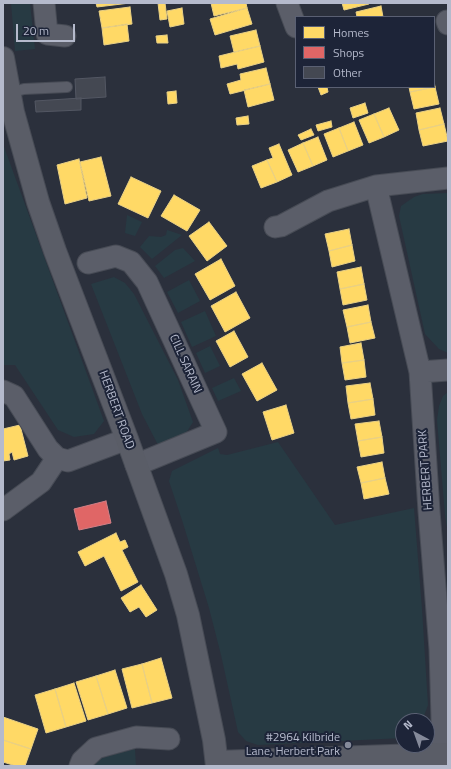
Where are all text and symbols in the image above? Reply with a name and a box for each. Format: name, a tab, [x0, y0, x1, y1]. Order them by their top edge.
scale bar	[18, 16, 77, 42]
legend	[295, 16, 435, 88]
text: 20 m	[23, 21, 49, 40]
text: Homes	[333, 23, 369, 42]
text: Shops	[333, 43, 364, 62]
text: Other	[333, 63, 362, 82]
street label: CILL SARAIN	[166, 332, 204, 396]
street label: HERBERT ROAD	[95, 369, 137, 451]
street label: HERBERT PARK	[416, 429, 436, 511]
north arrow	[395, 713, 435, 753]
text: N	[400, 716, 416, 733]
place label: #2964 Kilbride Lane, Herbert Park	[246, 731, 340, 759]
marker: #2964 Kilbride Lane, Herbert Park	[343, 740, 353, 750]

